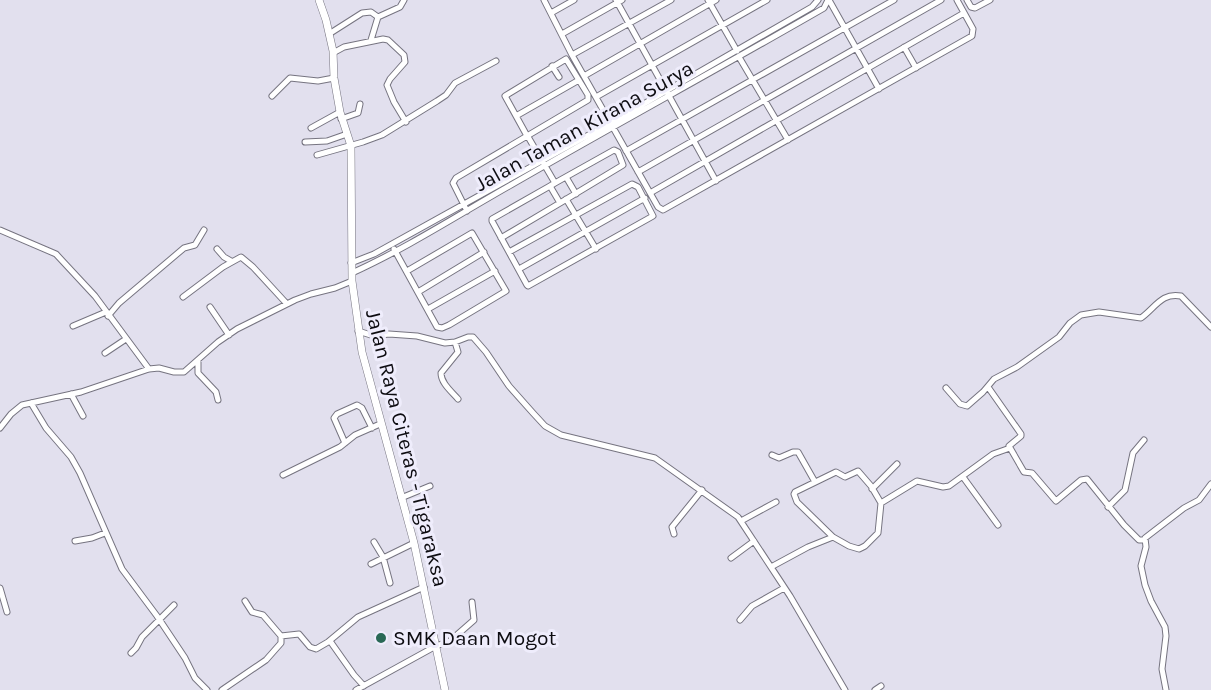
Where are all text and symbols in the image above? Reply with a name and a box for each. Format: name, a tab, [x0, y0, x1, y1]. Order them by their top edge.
street label: Jalan Taman Kirana Surya	[471, 56, 697, 196]
street label: Jalan Raya Citeras - Tigaraksa	[361, 307, 453, 589]
place label: SMK Daan Mogot	[393, 626, 556, 650]
marker: SMK Daan Mogot	[374, 631, 388, 645]

